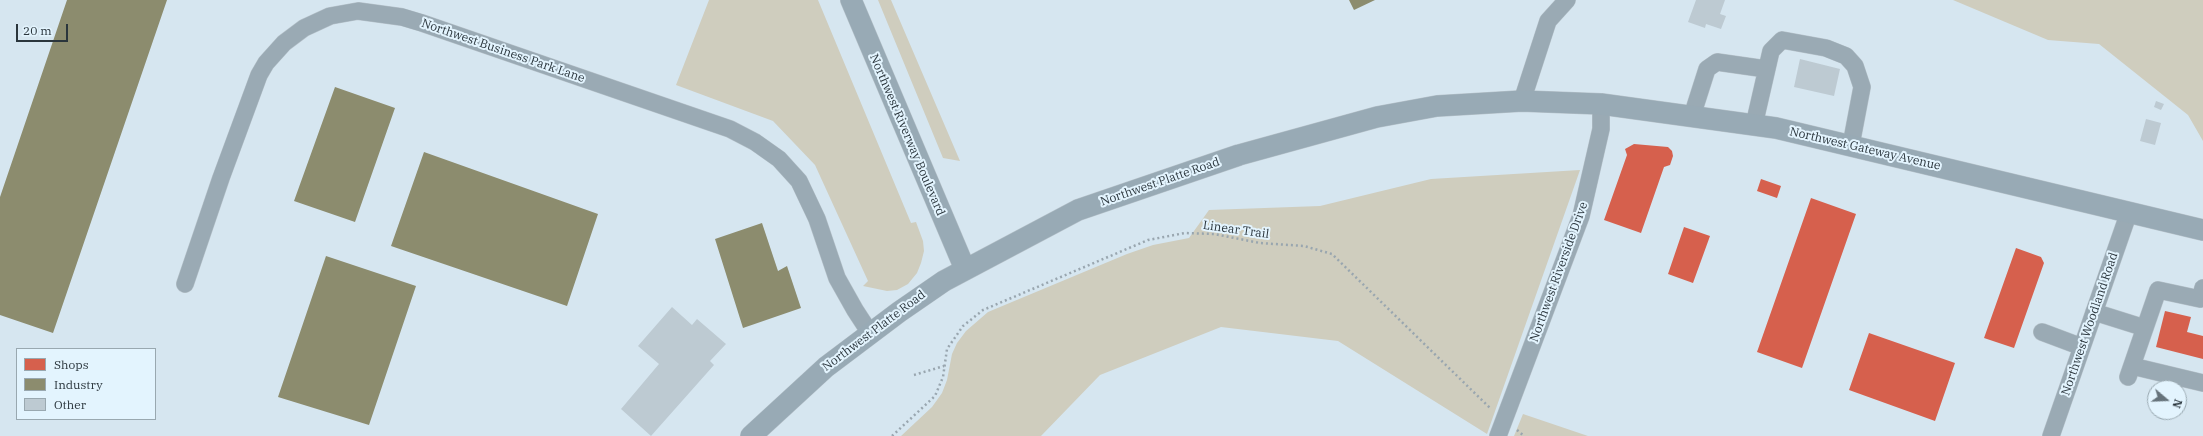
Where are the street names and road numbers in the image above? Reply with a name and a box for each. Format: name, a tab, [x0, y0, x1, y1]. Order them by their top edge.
street label: Northwest Business Park Lane	[419, 16, 587, 86]
street label: Northwest Riverway Boulevard	[866, 52, 948, 218]
street label: Northwest Gateway Avenue	[1788, 125, 1942, 173]
street label: Northwest Platte Road	[1098, 155, 1222, 209]
street label: Northwest Riverside Drive	[1527, 200, 1591, 344]
street label: Linear Trail	[1202, 218, 1270, 242]
street label: Northwest Woodland Road	[2059, 251, 2121, 397]
street label: Northwest Platte Road	[820, 288, 928, 374]

